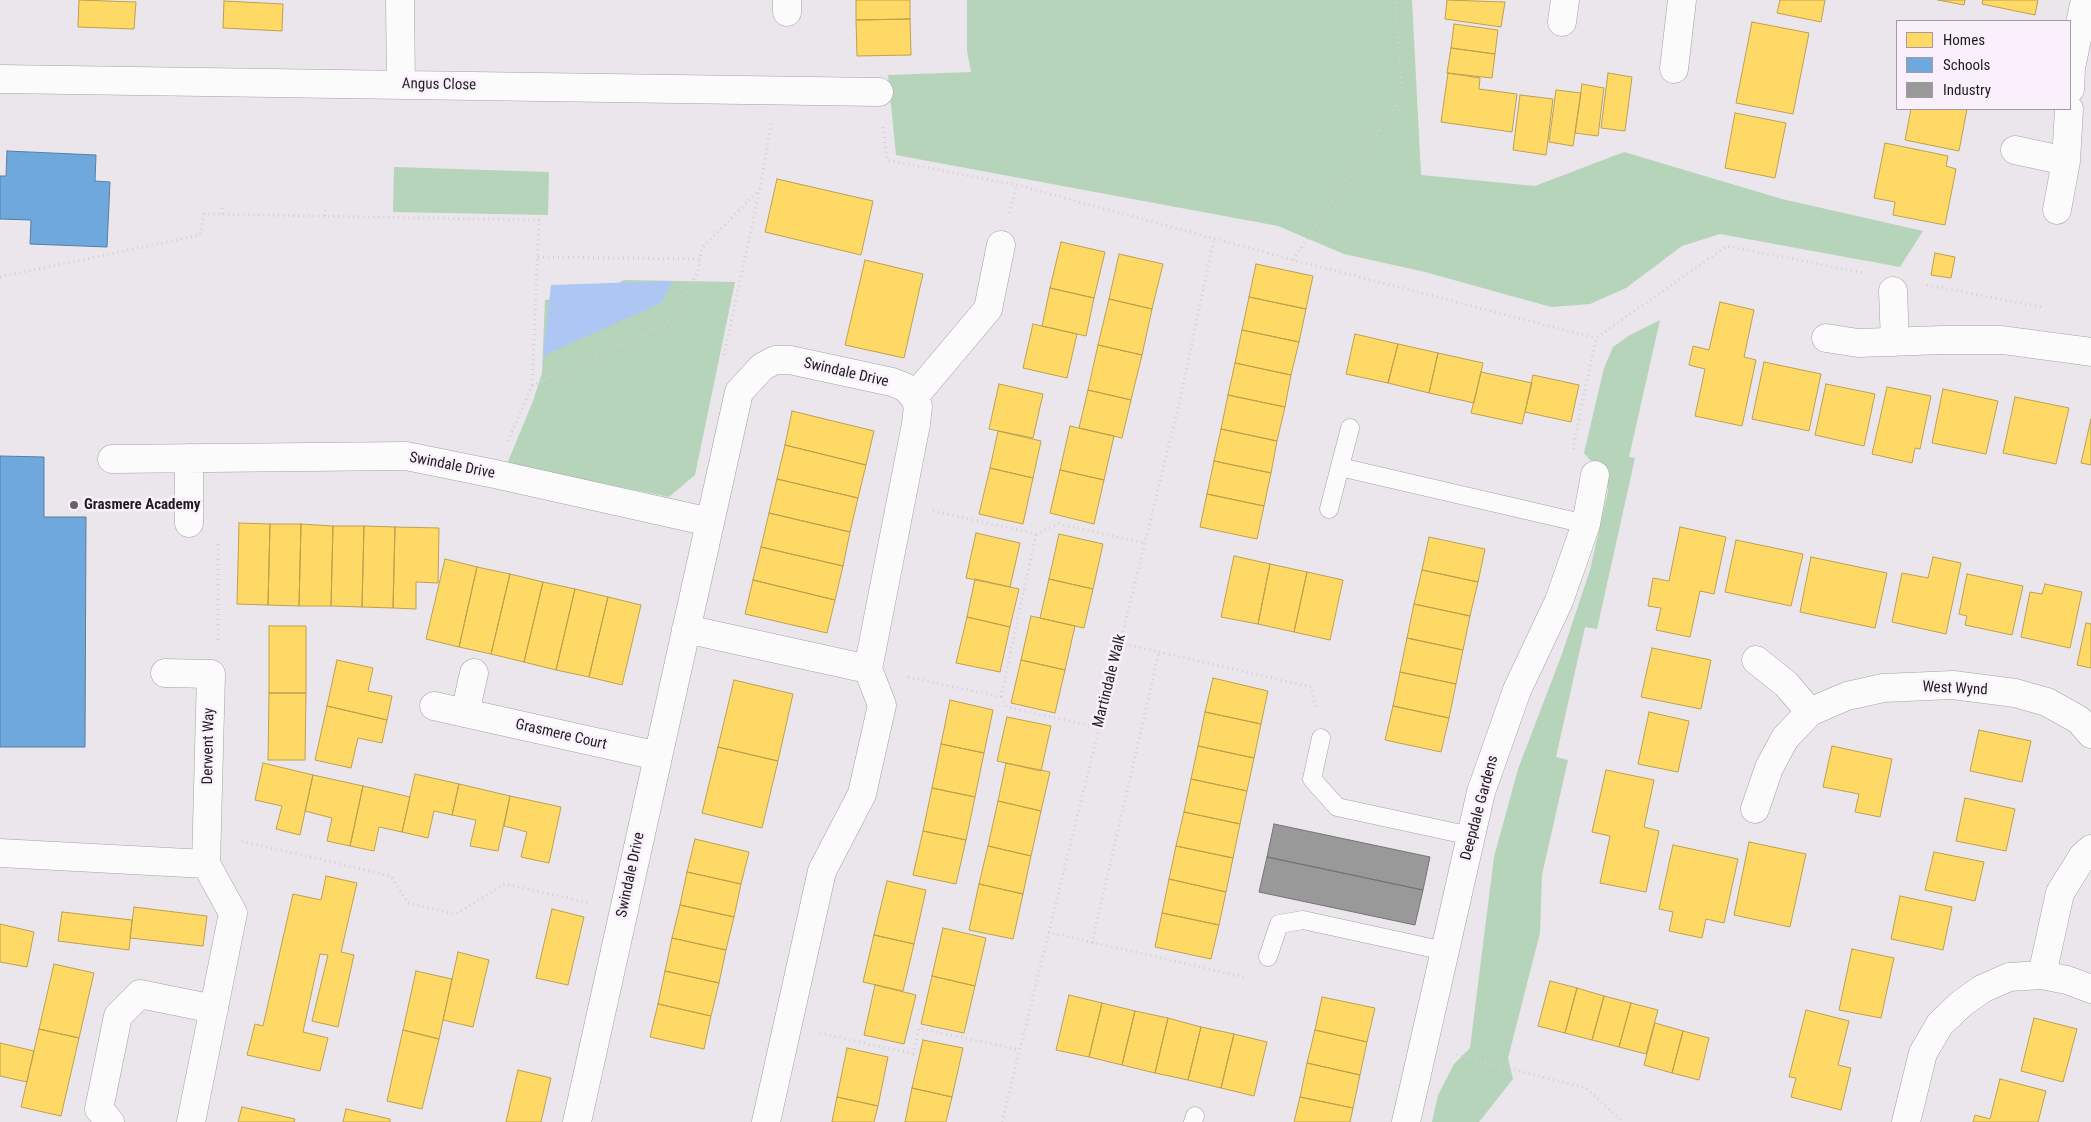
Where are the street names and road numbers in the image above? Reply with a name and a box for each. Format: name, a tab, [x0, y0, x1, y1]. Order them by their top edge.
street label: Angus Close	[402, 75, 476, 95]
street label: Swindale Drive	[802, 354, 890, 392]
street label: Swindale Drive	[408, 449, 496, 483]
street label: Martindale Walk	[1090, 632, 1130, 730]
street label: West Wynd	[1922, 678, 1988, 700]
street label: Derwent Way	[199, 707, 219, 785]
street label: Grasmere Court	[514, 716, 608, 754]
street label: Deepdale Gardens	[1457, 754, 1503, 862]
street label: Swindale Drive	[613, 831, 649, 919]

